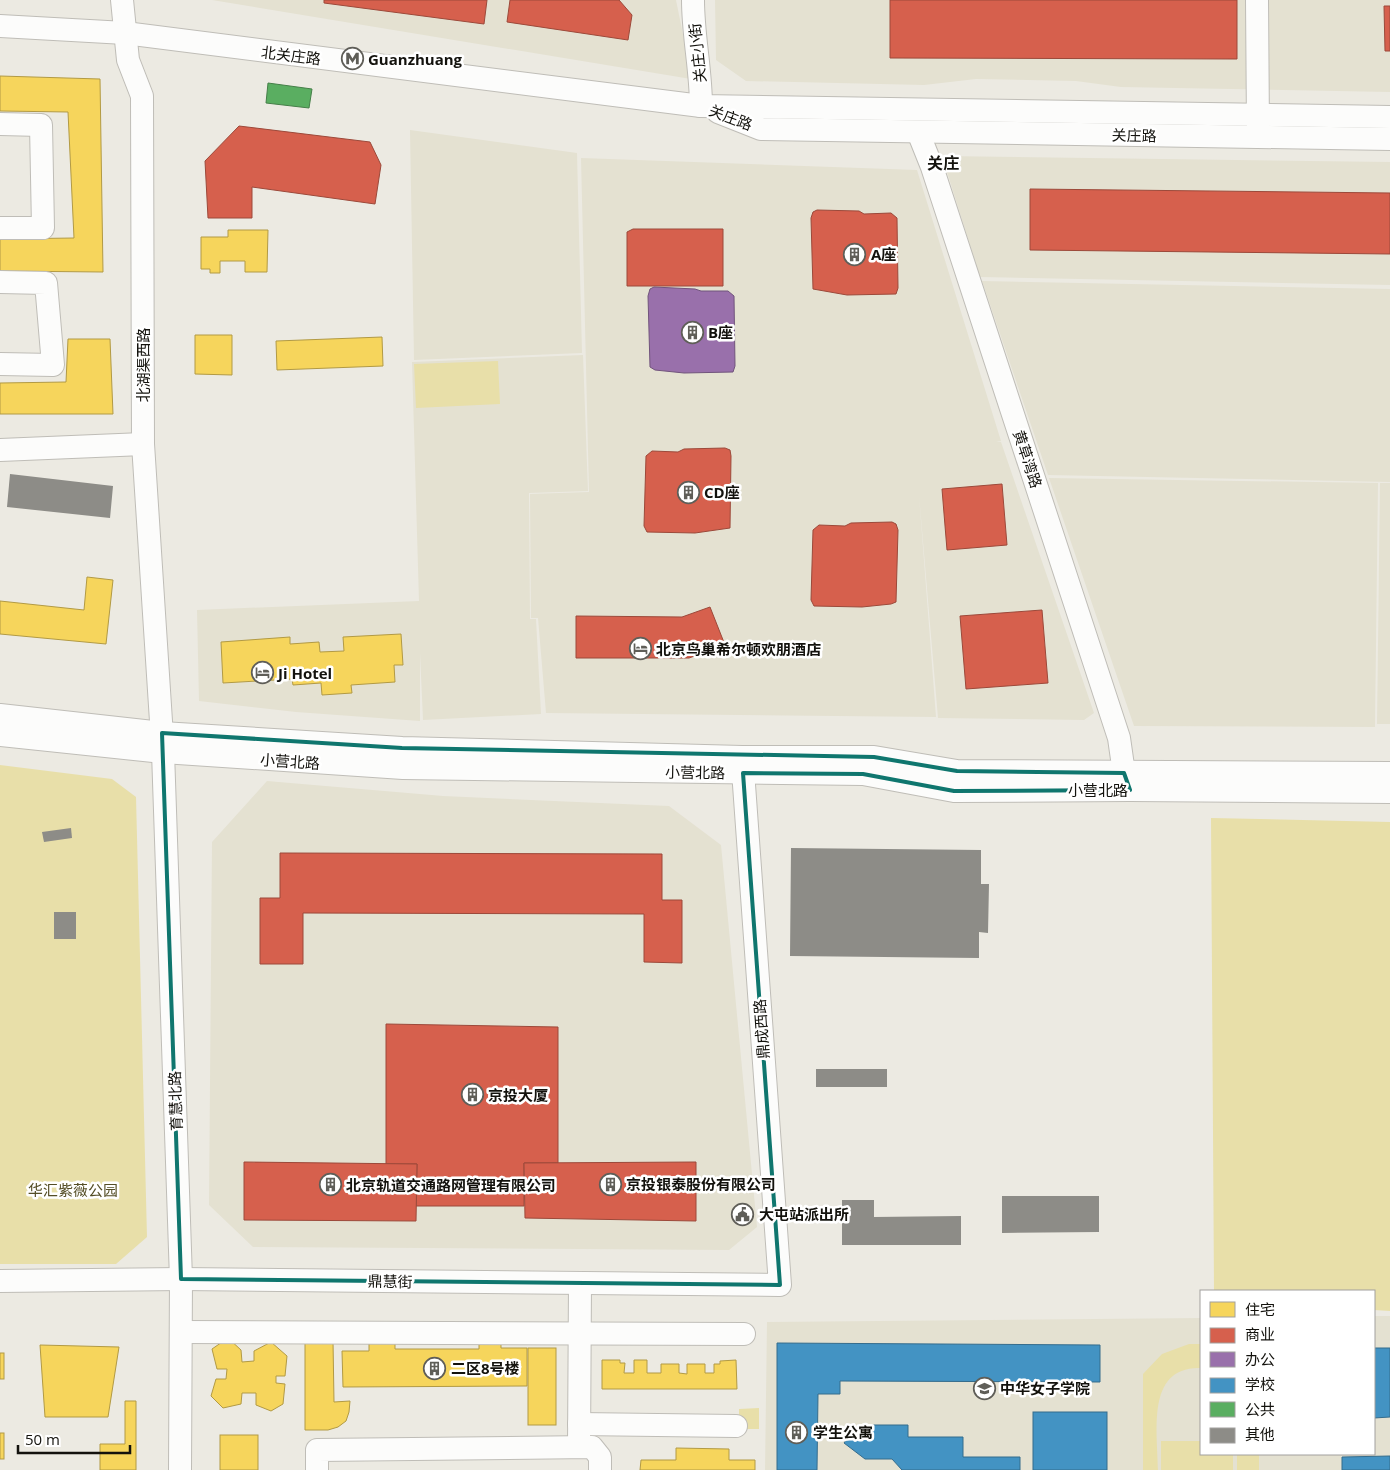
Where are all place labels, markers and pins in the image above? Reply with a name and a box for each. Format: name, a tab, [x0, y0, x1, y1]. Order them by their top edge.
metro station icon: Guanzhuang	[340, 47, 364, 71]
place label: Guanzhuang	[368, 49, 463, 69]
building icon: A座	[843, 242, 867, 266]
place label: A座	[871, 244, 896, 264]
building icon: B座	[680, 320, 704, 344]
place label: B座	[708, 322, 733, 342]
building icon: CD座	[676, 480, 700, 504]
place label: CD座	[704, 482, 740, 502]
hotel icon: 北京鸟巢希尔顿欢朋酒店	[628, 637, 652, 661]
place label: 北京鸟巢希尔顿欢朋酒店	[656, 639, 821, 659]
hotel icon: Ji Hotel	[250, 661, 274, 685]
place label: Ji Hotel	[276, 663, 332, 683]
building icon: 京投大厦	[460, 1083, 484, 1107]
place label: 京投大厦	[488, 1085, 548, 1105]
building icon: 京投银泰股份有限公司	[598, 1172, 622, 1196]
building icon: 北京轨道交通路网管理有限公司	[318, 1173, 342, 1197]
place label: 京投银泰股份有限公司	[626, 1174, 776, 1194]
place label: 北京轨道交通路网管理有限公司	[346, 1175, 556, 1195]
public building icon: 大屯站派出所	[731, 1202, 755, 1226]
place label: 大屯站派出所	[759, 1204, 849, 1224]
building icon: 二区8号楼	[423, 1356, 447, 1380]
place label: 二区8号楼	[451, 1358, 520, 1378]
school or university icon: 中华女子学院	[972, 1376, 996, 1400]
place label: 中华女子学院	[1000, 1378, 1090, 1398]
building icon: 学生公寓	[785, 1420, 809, 1444]
place label: 学生公寓	[813, 1422, 873, 1442]

